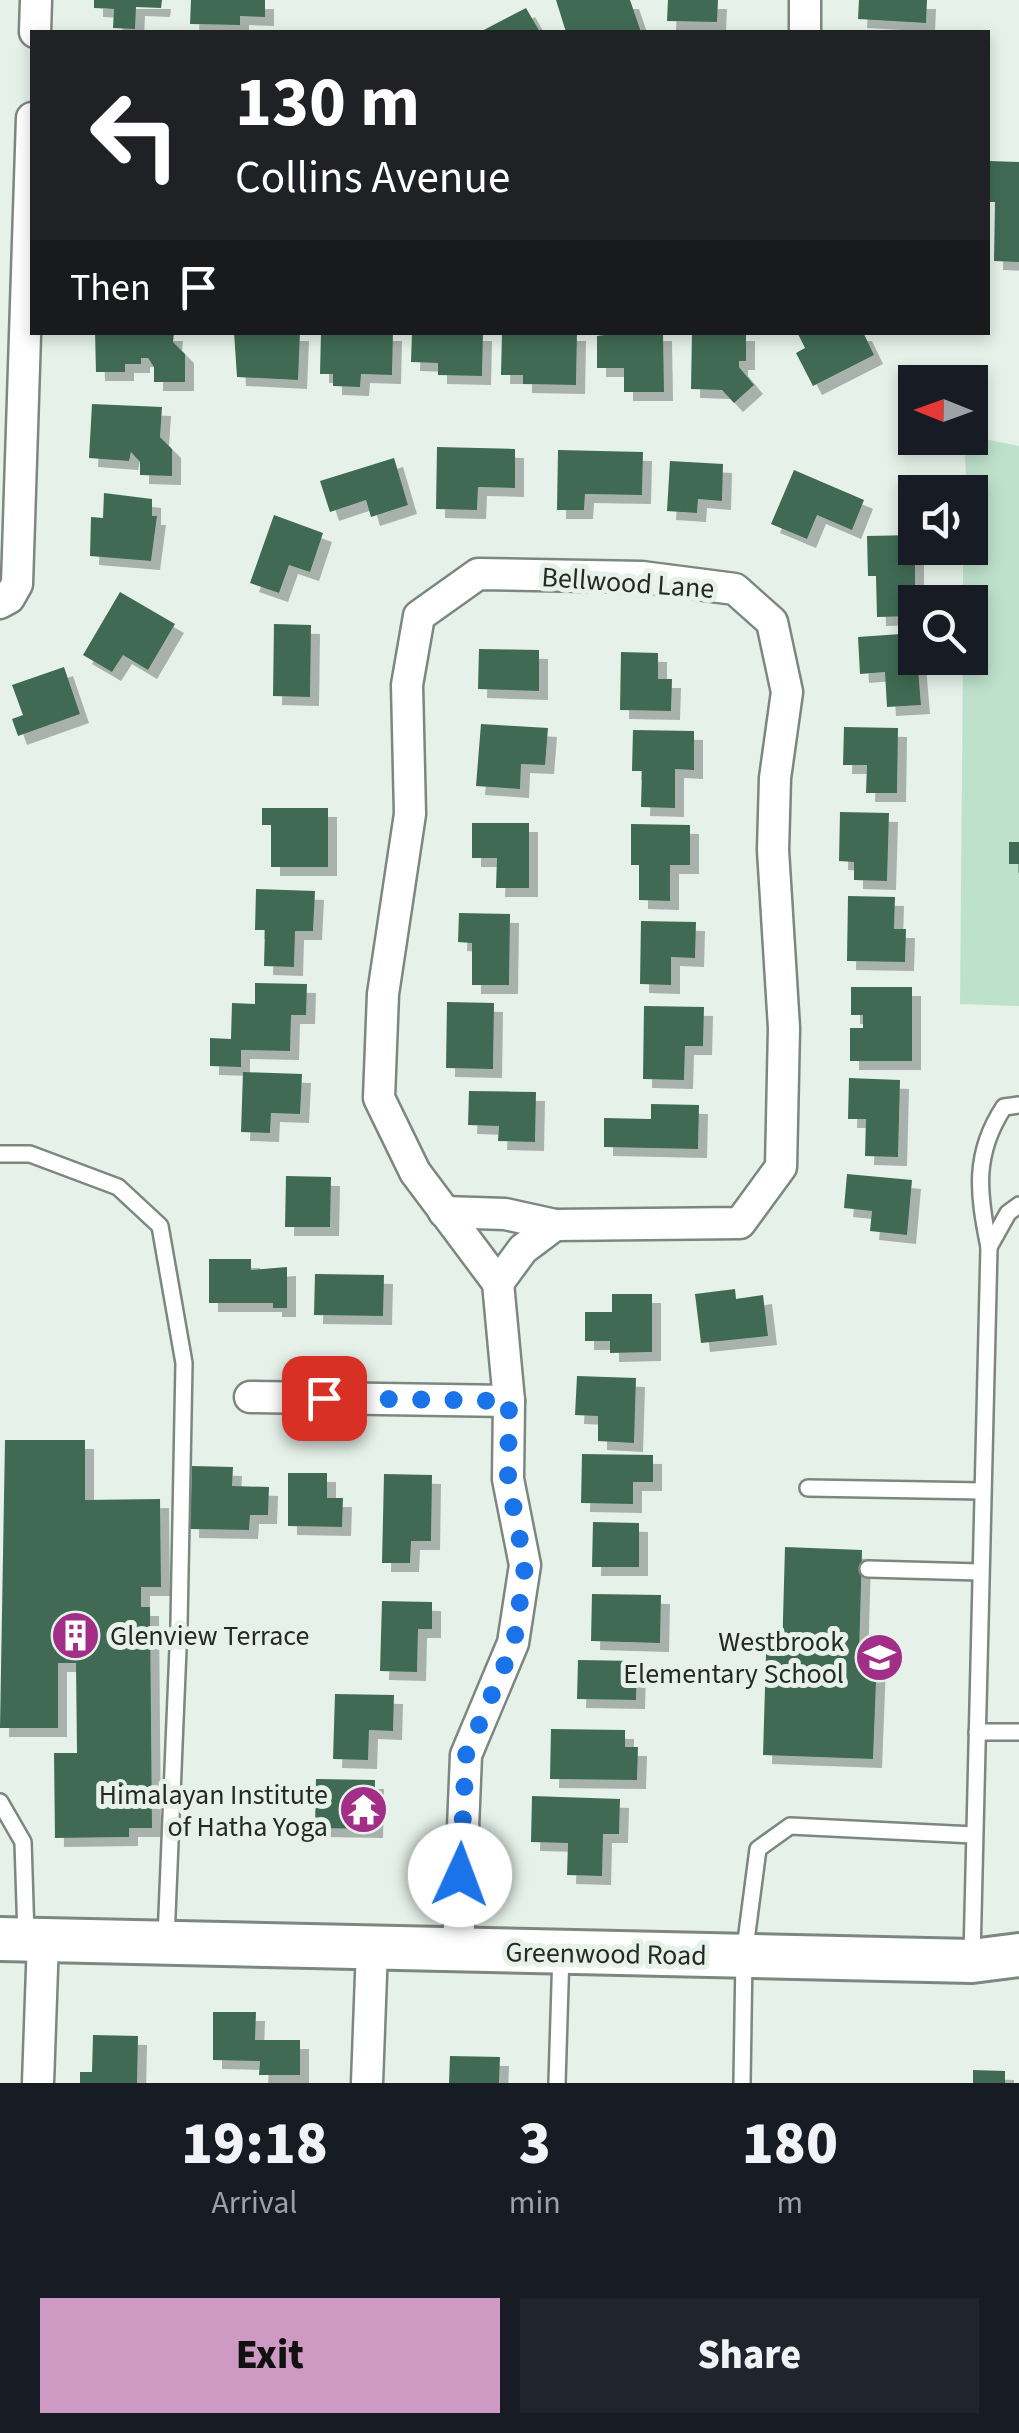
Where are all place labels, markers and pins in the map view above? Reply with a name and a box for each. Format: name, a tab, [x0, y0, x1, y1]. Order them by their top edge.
pin	[282, 1356, 367, 1441]
building icon: Glenview Terrace	[49, 1609, 101, 1661]
place label: Glenview Terrace	[110, 1616, 309, 1656]
place label: Westbrook Elementary School	[623, 1622, 844, 1694]
school or university icon: Westbrook Elementary School	[853, 1631, 905, 1683]
place label: Himalayan Institute of Hatha Yoga	[99, 1775, 328, 1847]
temple icon: Himalayan Institute of Hatha Yoga	[337, 1784, 389, 1836]

